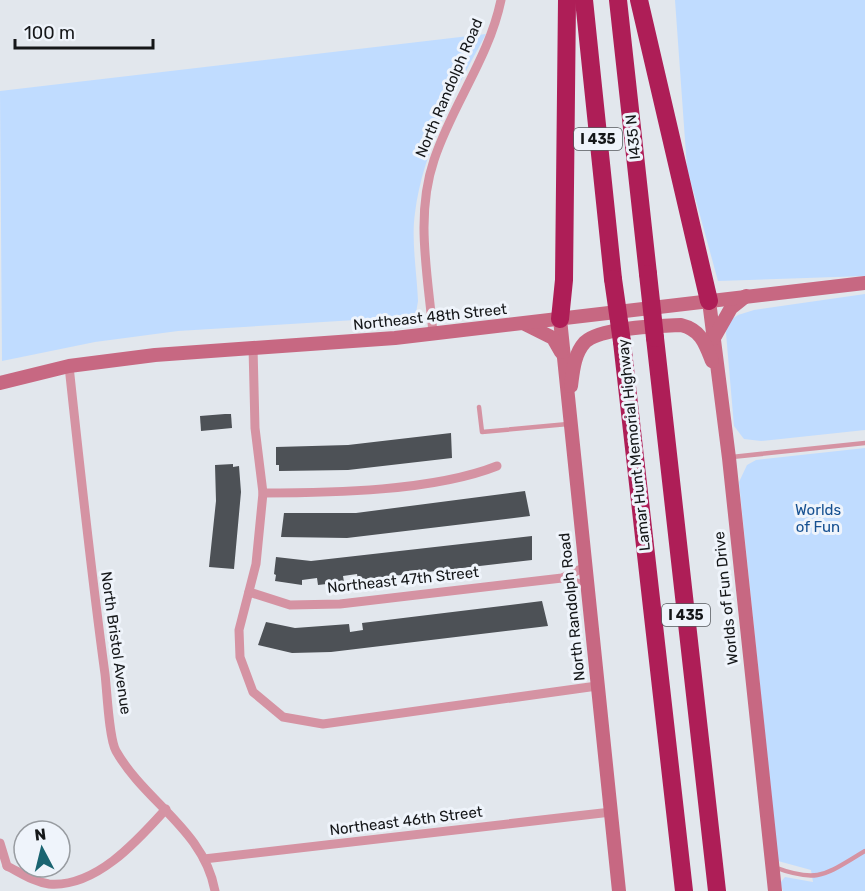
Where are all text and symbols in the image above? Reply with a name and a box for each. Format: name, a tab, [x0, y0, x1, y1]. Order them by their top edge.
scale bar	[15, 12, 153, 50]
street label: North Randolph Road	[412, 16, 486, 160]
text: 100 m	[24, 22, 75, 44]
street label: I435 N	[622, 113, 644, 161]
road number: I 435	[574, 128, 622, 150]
street label: Northeast 48th Street	[352, 300, 508, 334]
street label: Lamar Hunt Memorial Highway	[614, 338, 654, 552]
park label: Worlds of Fun	[795, 501, 841, 536]
street label: Worlds of Fun Drive	[710, 530, 742, 666]
street label: North Randolph Road	[555, 532, 589, 682]
street label: Northeast 47th Street	[326, 563, 480, 597]
street label: North Bristol Avenue	[97, 570, 135, 716]
road number: I 435	[662, 604, 710, 626]
street label: Northeast 46th Street	[328, 803, 484, 839]
north arrow	[12, 819, 72, 879]
text: N	[33, 824, 47, 845]

